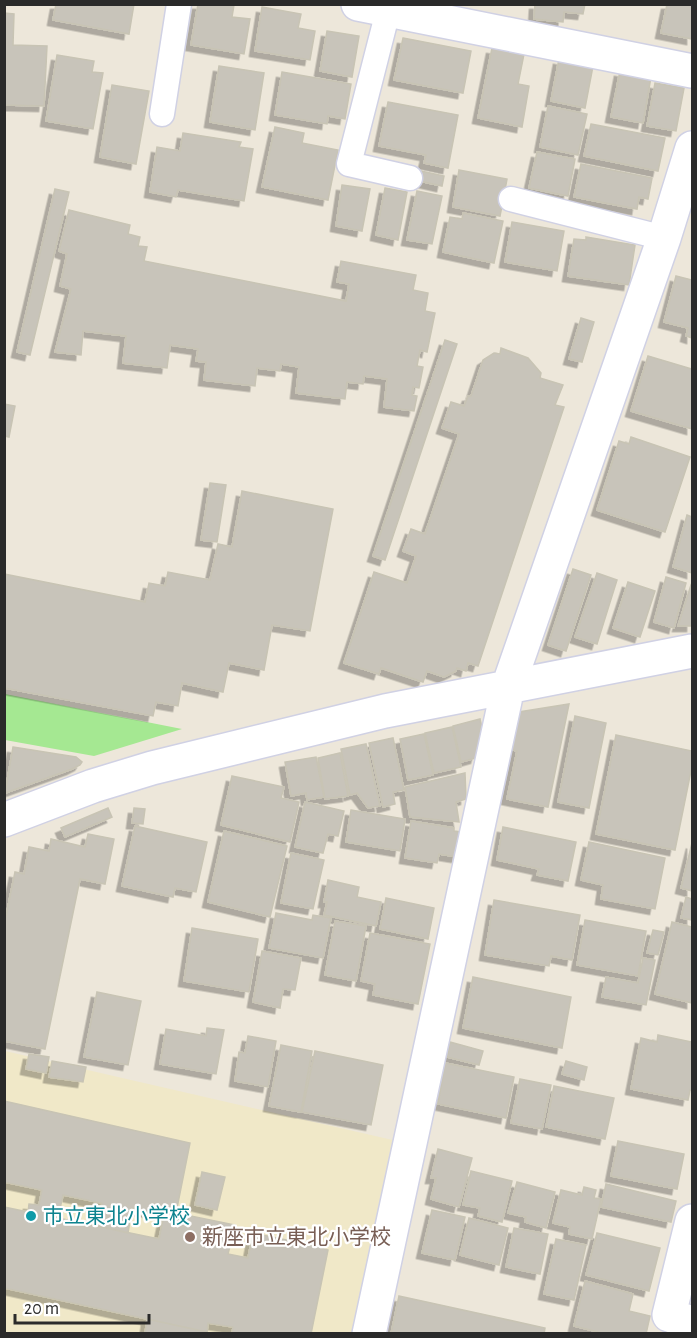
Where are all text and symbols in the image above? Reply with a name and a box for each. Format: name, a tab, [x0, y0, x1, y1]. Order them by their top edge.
place label: 市立東北小学校	[43, 1205, 190, 1227]
marker: 市立東北小学校	[24, 1209, 38, 1223]
place label: 新座市立東北小学校	[202, 1226, 391, 1248]
marker: 新座市立東北小学校	[183, 1230, 197, 1244]
scale bar	[15, 1287, 148, 1325]
text: 20 m	[24, 1300, 59, 1318]

